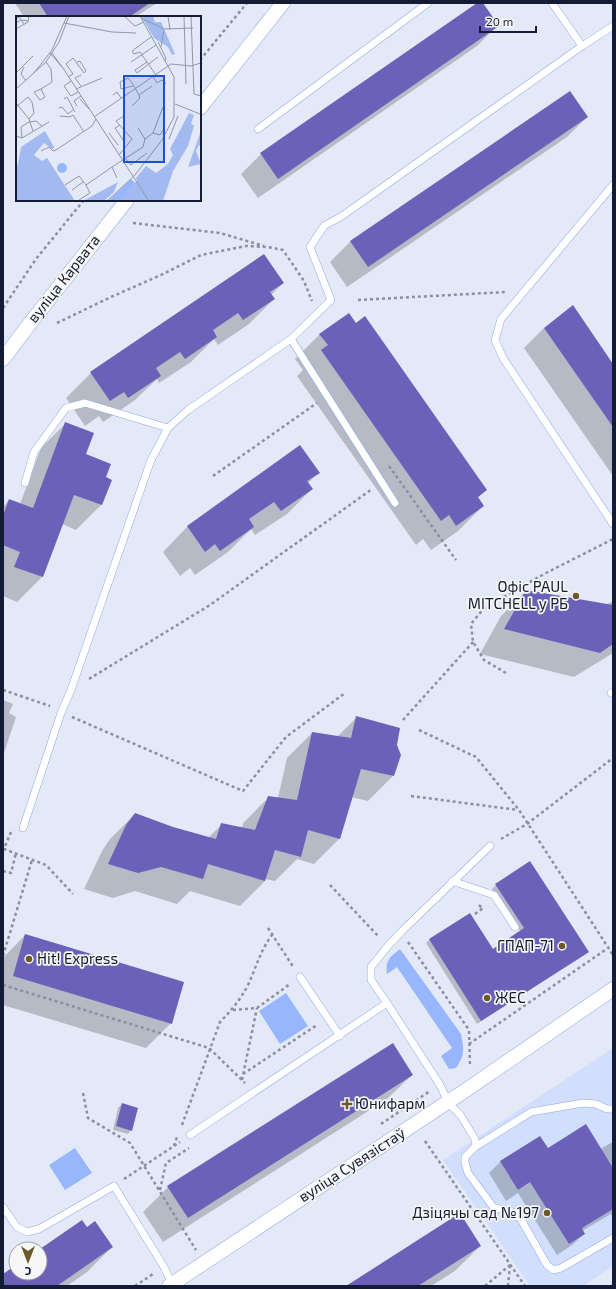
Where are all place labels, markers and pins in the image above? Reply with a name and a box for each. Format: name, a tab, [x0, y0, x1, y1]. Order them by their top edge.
place label: Офіс PAUL MITCHELL у РБ	[468, 577, 568, 613]
marker: Офіс PAUL MITCHELL у РБ	[571, 591, 581, 601]
place label: ГПАП-71	[497, 936, 554, 954]
marker: ГПАП-71	[557, 941, 567, 951]
place label: Hit! Express	[37, 949, 118, 967]
marker: Hit! Express	[24, 954, 34, 964]
place label: ЖЕС	[495, 988, 526, 1006]
marker: ЖЕС	[482, 993, 492, 1003]
place label: Юнифарм	[355, 1094, 425, 1112]
marker: Юнифарм	[342, 1099, 352, 1109]
place label: Дзіцячы сад №197	[412, 1203, 539, 1221]
marker: Дзіцячы сад №197	[542, 1208, 552, 1218]

